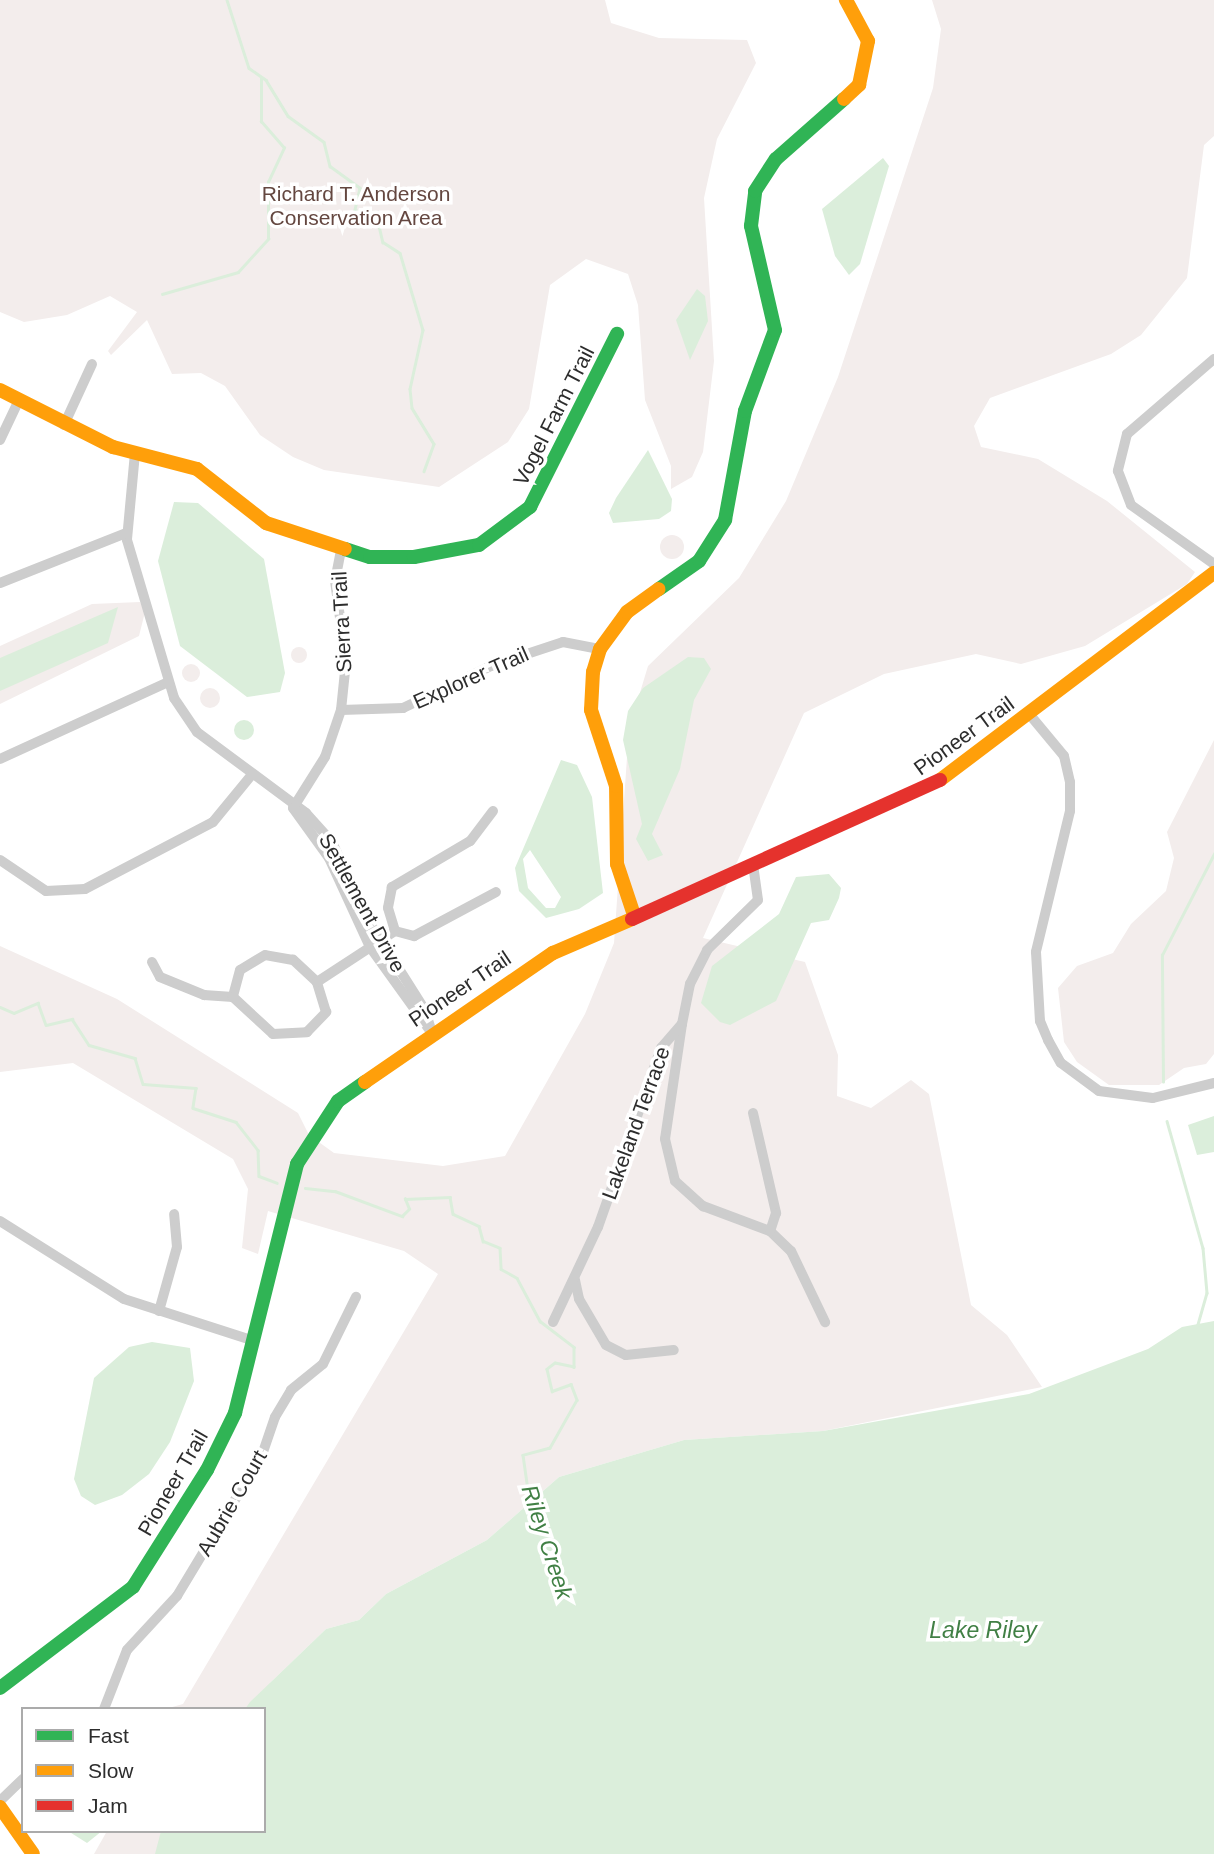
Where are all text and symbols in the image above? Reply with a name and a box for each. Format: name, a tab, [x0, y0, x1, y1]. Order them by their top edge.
park label: Richard T. Anderson Conservation Area	[261, 181, 451, 231]
street label: Vogel Farm Trail	[508, 342, 600, 490]
street label: Sierra Trail	[327, 570, 357, 674]
street label: Explorer Trail	[409, 641, 533, 715]
street label: Pioneer Trail	[909, 691, 1019, 781]
street label: Settlement Drive	[313, 829, 411, 977]
street label: Pioneer Trail	[404, 945, 516, 1033]
street label: Lakeland Terrace	[597, 1043, 675, 1203]
street label: Pioneer Trail	[133, 1425, 213, 1541]
street label: Aubrie Court	[192, 1446, 272, 1560]
water label: Riley Creek	[516, 1481, 578, 1603]
water label: Lake Riley	[929, 1616, 1037, 1644]
legend	[21, 1707, 266, 1833]
text: Fast	[88, 1724, 129, 1747]
text: Slow	[88, 1759, 134, 1782]
text: Jam	[88, 1794, 128, 1817]

